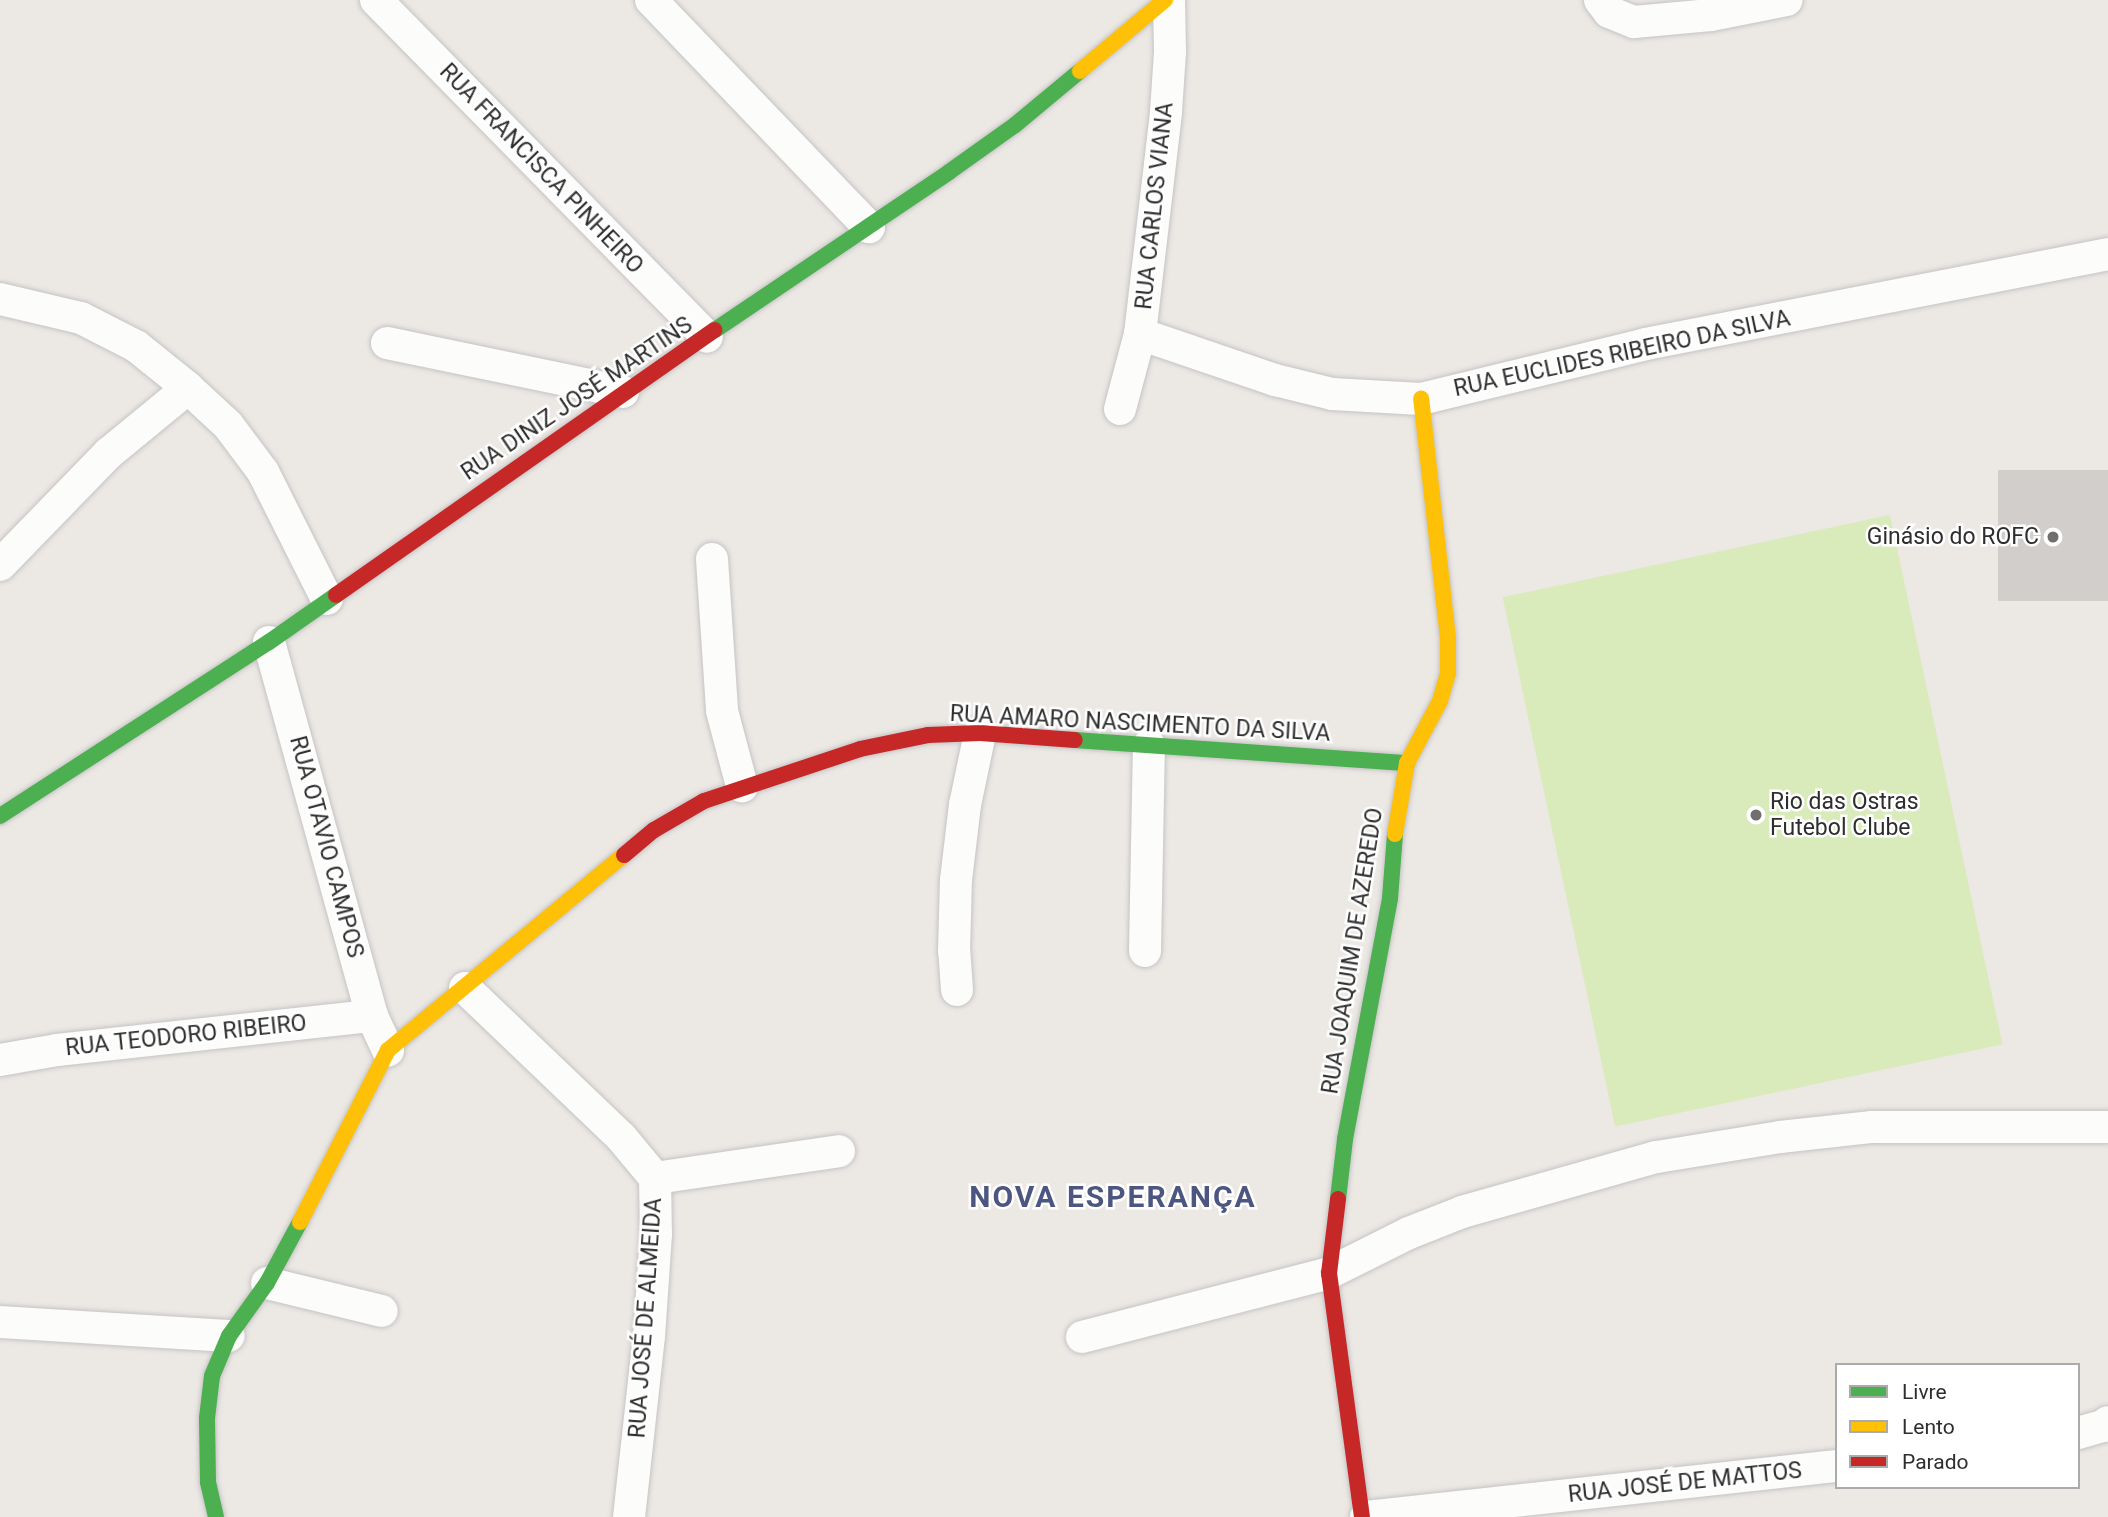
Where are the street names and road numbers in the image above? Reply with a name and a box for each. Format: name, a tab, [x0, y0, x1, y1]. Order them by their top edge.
street label: RUA FRANCISCA PINHEIRO	[433, 58, 649, 280]
street label: RUA CARLOS VIANA	[1130, 101, 1180, 311]
street label: RUA EUCLIDES RIBEIRO DA SILVA	[1451, 305, 1793, 403]
street label: RUA DINIZ JOSÉ MARTINS	[456, 311, 698, 487]
street label: RUA AMARO NASCIMENTO DA SILVA	[949, 700, 1331, 748]
street label: RUA OTAVIO CAMPOS	[283, 733, 369, 961]
street label: RUA JOAQUIM DE AZEREDO	[1317, 806, 1389, 1096]
street label: RUA TEODORO RIBEIRO	[64, 1010, 308, 1062]
street label: RUA JOSÉ DE ALMEIDA	[624, 1197, 668, 1439]
street label: RUA JOSÉ DE MATTOS	[1567, 1457, 1803, 1509]

